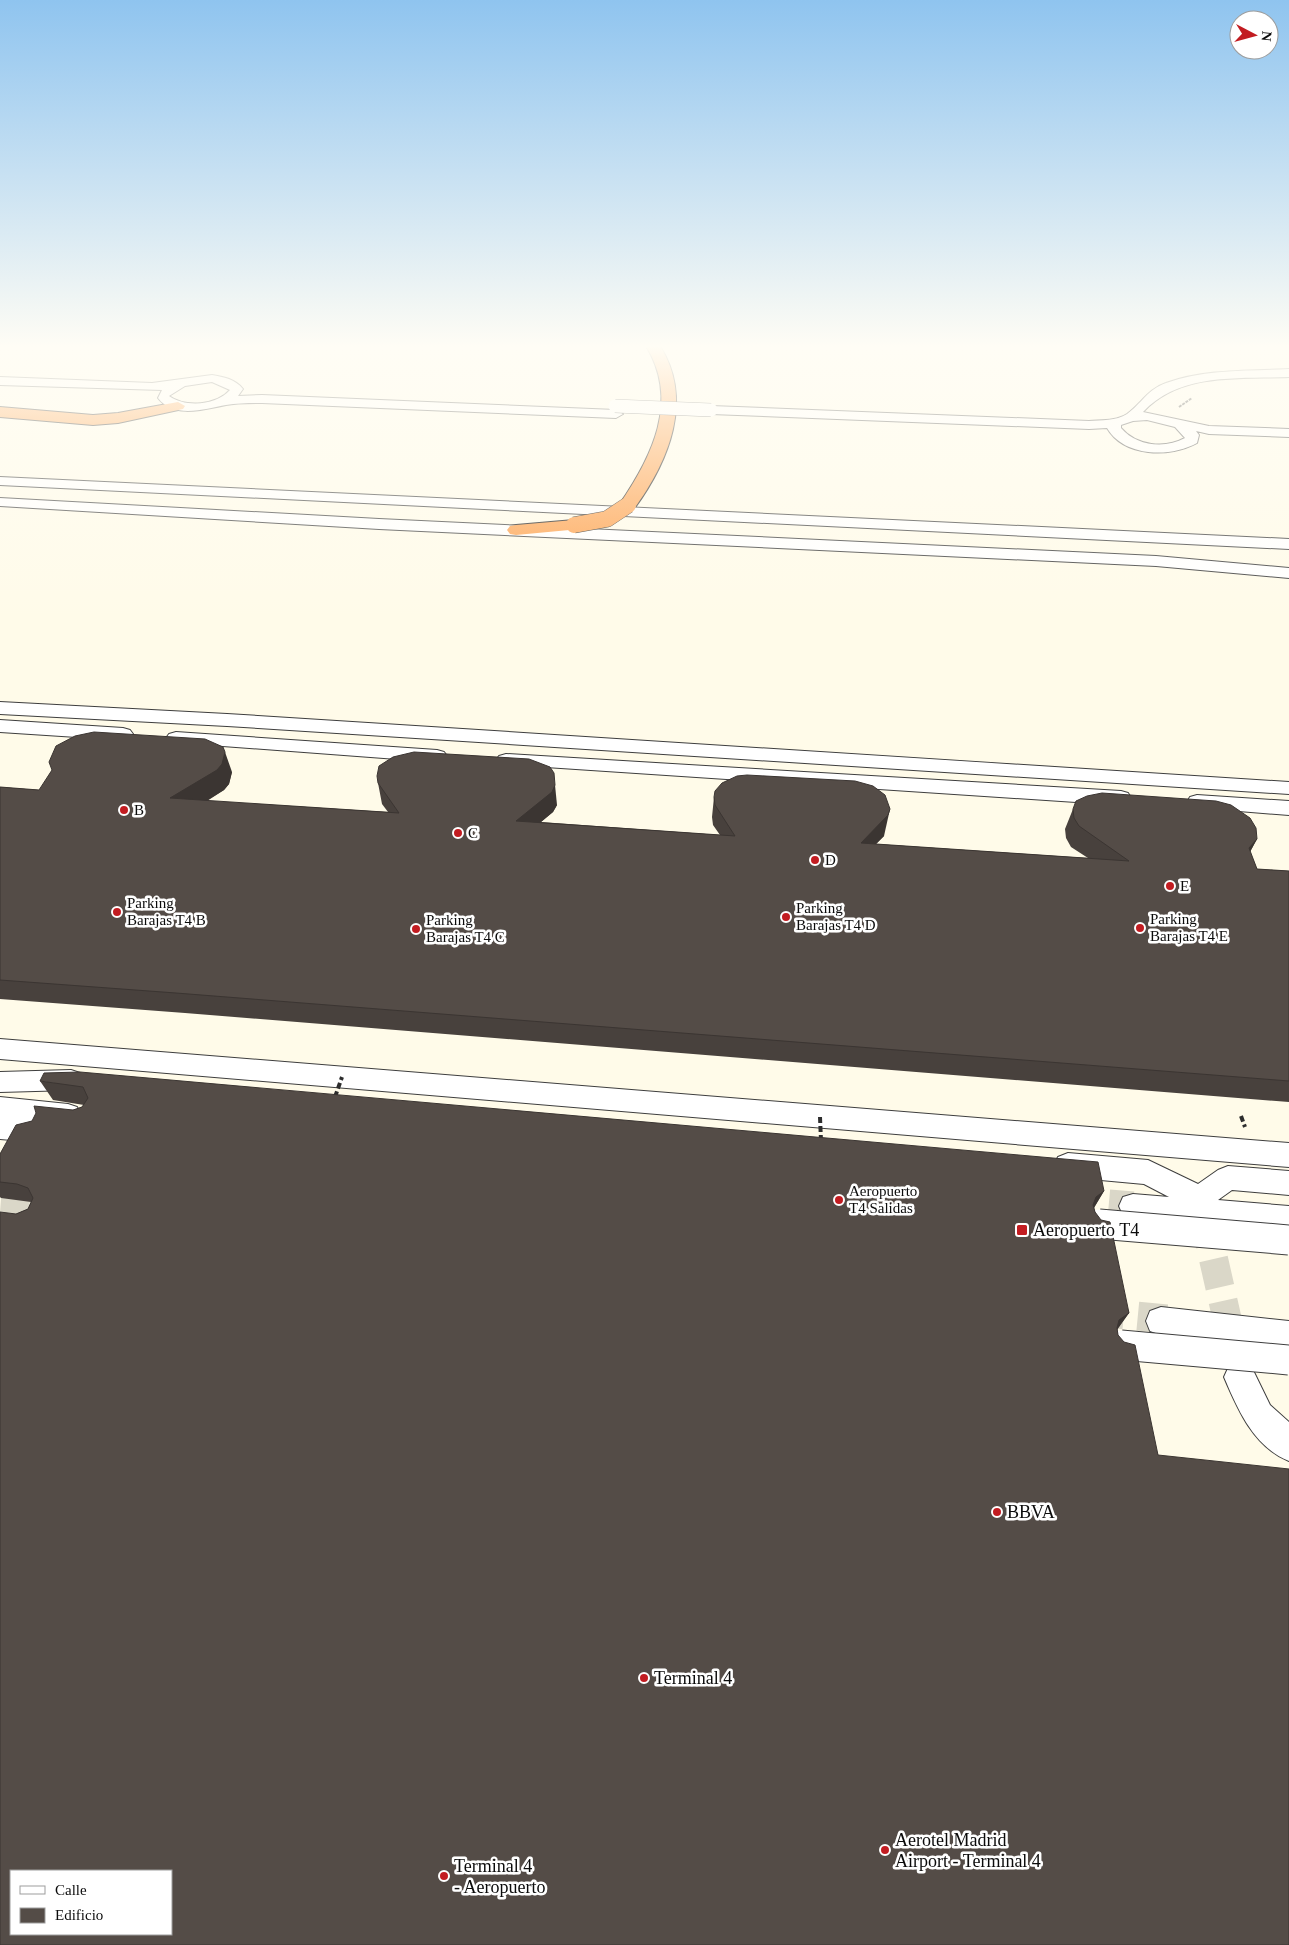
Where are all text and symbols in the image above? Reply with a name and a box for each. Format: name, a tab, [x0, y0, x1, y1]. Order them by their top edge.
north arrow	[1229, 10, 1279, 60]
text: N	[1258, 30, 1274, 42]
place label: B	[134, 802, 144, 818]
marker: B	[118, 804, 130, 816]
place label: C	[468, 825, 478, 841]
marker: C	[452, 827, 464, 839]
place label: D	[825, 852, 836, 868]
marker: D	[809, 854, 821, 866]
place label: E	[1180, 878, 1189, 894]
marker: E	[1164, 880, 1176, 892]
place label: Parking Barajas T4 B	[127, 895, 206, 928]
place label: Parking Barajas T4 D	[796, 900, 876, 933]
marker: Parking Barajas T4 B	[111, 906, 123, 918]
marker: Parking Barajas T4 D	[780, 911, 792, 923]
place label: Parking Barajas T4 E	[1150, 911, 1228, 944]
place label: Parking Barajas T4 C	[426, 912, 505, 945]
marker: Parking Barajas T4 E	[1134, 922, 1146, 934]
marker: Parking Barajas T4 C	[410, 923, 422, 935]
place label: Aeropuerto T4 Salidas	[849, 1183, 917, 1216]
marker: Aeropuerto T4 Salidas	[833, 1194, 845, 1206]
place label: Aeropuerto T4	[1033, 1220, 1139, 1240]
marker: Aeropuerto T4	[1015, 1223, 1029, 1237]
place label: BBVA	[1007, 1502, 1055, 1522]
marker: BBVA	[991, 1506, 1003, 1518]
place label: Terminal 4	[654, 1668, 732, 1688]
marker: Terminal 4	[638, 1672, 650, 1684]
place label: Aerotel Madrid Airport - Terminal 4	[895, 1830, 1041, 1871]
marker: Aerotel Madrid Airport - Terminal 4	[879, 1844, 891, 1856]
place label: Terminal 4 - Aeropuerto	[454, 1856, 545, 1897]
legend	[10, 1870, 172, 1935]
marker: Terminal 4 - Aeropuerto	[438, 1870, 450, 1882]
text: Calle	[55, 1882, 87, 1898]
text: Edificio	[55, 1907, 103, 1923]

